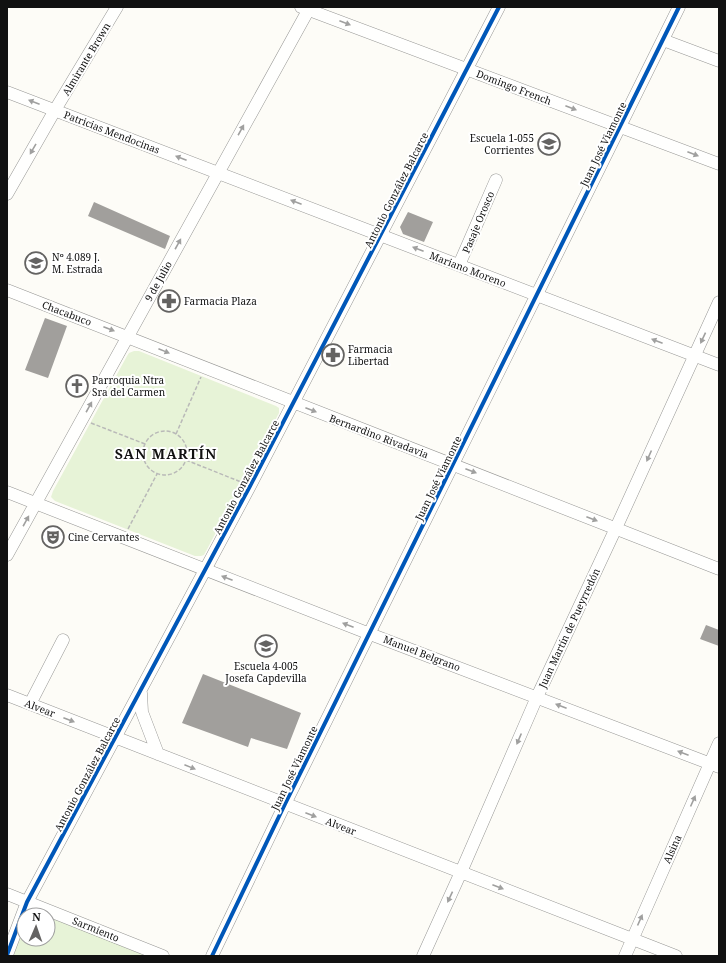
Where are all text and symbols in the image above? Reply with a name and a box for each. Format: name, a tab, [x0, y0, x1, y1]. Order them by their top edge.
street label: Almirante Brown	[59, 19, 114, 98]
one-way arrow	[339, 21, 351, 27]
street label: Domingo French	[474, 66, 554, 108]
one-way arrow	[27, 99, 39, 105]
street label: Juan José Viamonte	[576, 99, 630, 190]
one-way arrow	[566, 106, 578, 112]
street label: Patricias Mendocinas	[62, 107, 162, 157]
one-way arrow	[238, 124, 245, 136]
street label: Antonio González Balcarce	[361, 130, 431, 250]
place label: Escuela 1-055 Corrientes	[470, 131, 534, 157]
school or university icon: Escuela 1-055 Corrientes	[536, 131, 562, 157]
one-way arrow	[29, 143, 36, 155]
one-way arrow	[687, 152, 699, 158]
one-way arrow	[175, 155, 187, 161]
street label: Pasaje Orosco	[459, 189, 497, 255]
one-way arrow	[290, 199, 302, 205]
one-way arrow	[175, 238, 182, 250]
one-way arrow	[411, 246, 423, 252]
street label: Mariano Moreno	[428, 248, 508, 290]
school or university icon: Nº 4.089 J. M. Estrada	[23, 250, 49, 276]
place label: Nº 4.089 J. M. Estrada	[52, 250, 103, 276]
street label: 9 de Julio	[141, 258, 175, 304]
pharmacy icon: Farmacia Plaza	[156, 288, 182, 314]
place label: Farmacia Plaza	[184, 294, 257, 308]
street label: Chacabuco	[40, 297, 94, 329]
one-way arrow	[103, 327, 115, 333]
one-way arrow	[700, 332, 706, 343]
one-way arrow	[650, 338, 662, 344]
pharmacy icon: Farmacia Libertad	[320, 342, 346, 368]
place label: Farmacia Libertad	[348, 342, 393, 368]
one-way arrow	[158, 349, 170, 355]
church icon: Parroquia Ntra Sra del Carmen	[64, 373, 90, 399]
place label: Parroquia Ntra Sra del Carmen	[92, 373, 166, 399]
one-way arrow	[85, 401, 92, 413]
one-way arrow	[305, 407, 317, 413]
street label: Bernardino Rivadavia	[327, 411, 431, 462]
street label: Antonio González Balcarce	[210, 417, 282, 537]
street label: Juan José Viamonte	[411, 433, 465, 524]
district label: SAN MARTÍN	[115, 444, 217, 463]
one-way arrow	[646, 450, 652, 462]
one-way arrow	[466, 469, 478, 475]
one-way arrow	[22, 515, 29, 527]
one-way arrow	[587, 516, 599, 522]
theatre icon: Cine Cervantes	[40, 524, 66, 550]
place label: Cine Cervantes	[68, 530, 140, 544]
street label: Juan Martín de Pueyrredón	[535, 565, 603, 691]
one-way arrow	[221, 574, 233, 580]
one-way arrow	[342, 622, 354, 628]
street label: Manuel Belgrano	[381, 632, 463, 674]
school or university icon: Escuela 4-005 Josefa Capdevilla	[253, 633, 279, 659]
place label: Escuela 4-005 Josefa Capdevilla	[224, 659, 307, 685]
street label: Alvear	[23, 696, 58, 720]
one-way arrow	[555, 703, 567, 709]
street label: Antonio González Balcarce	[51, 714, 123, 834]
one-way arrow	[64, 717, 76, 723]
street label: Juan José Viamonte	[267, 723, 321, 814]
one-way arrow	[516, 734, 522, 745]
one-way arrow	[676, 750, 688, 756]
one-way arrow	[185, 764, 196, 770]
one-way arrow	[690, 796, 696, 807]
one-way arrow	[306, 812, 318, 818]
street label: Alvear	[324, 814, 359, 838]
street label: Alsina	[660, 832, 685, 866]
one-way arrow	[493, 884, 505, 890]
one-way arrow	[447, 891, 453, 903]
north arrow	[16, 907, 56, 947]
text: N	[32, 909, 41, 924]
street label: Sarmiento	[70, 913, 122, 945]
one-way arrow	[637, 915, 643, 926]

